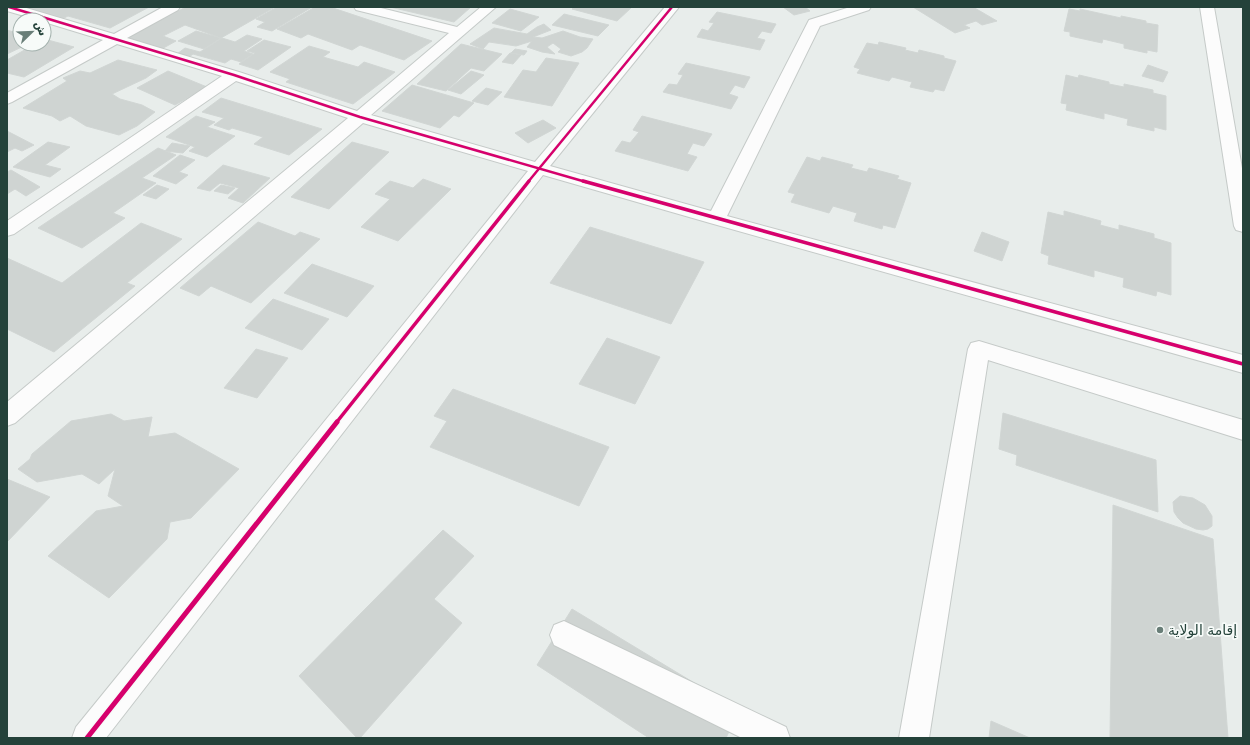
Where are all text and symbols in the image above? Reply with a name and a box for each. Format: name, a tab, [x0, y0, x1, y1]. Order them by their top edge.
north arrow	[12, 12, 52, 52]
text: ش	[32, 19, 50, 38]
place label: إقامة الولاية	[1168, 622, 1237, 639]
marker: إقامة الولاية	[1155, 625, 1165, 635]

